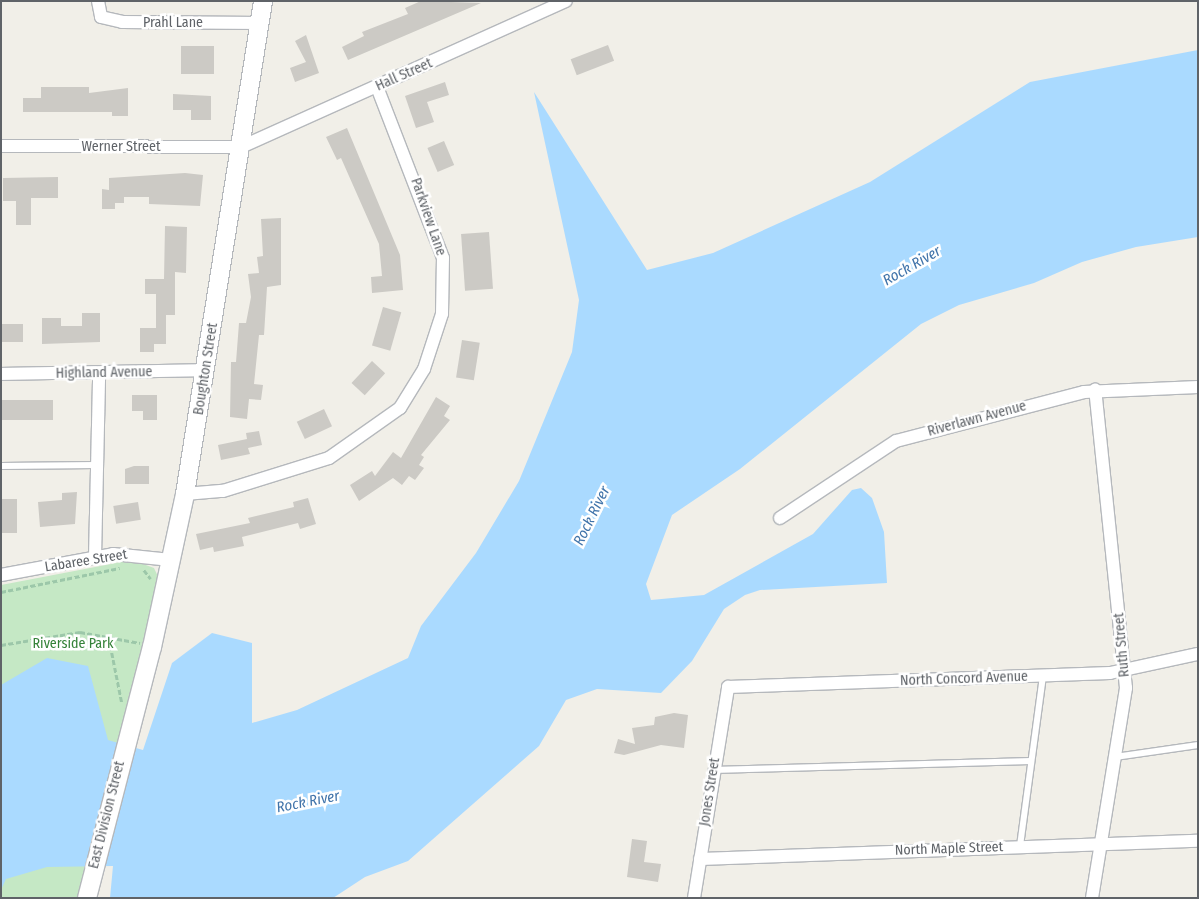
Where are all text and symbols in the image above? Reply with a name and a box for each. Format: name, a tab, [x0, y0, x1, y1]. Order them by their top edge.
street label: Prahl Lane	[143, 15, 203, 31]
street label: Hall Street	[373, 55, 435, 95]
street label: Werner Street	[81, 139, 161, 155]
street label: Parkview Lane	[407, 176, 449, 258]
water label: Rock River	[880, 242, 944, 290]
street label: Boughton Street	[190, 322, 222, 416]
street label: Highland Avenue	[56, 364, 152, 382]
street label: Riverlawn Avenue	[926, 398, 1028, 440]
water label: Rock River	[570, 483, 614, 549]
street label: Labaree Street	[44, 546, 128, 576]
street label: Ruth Street	[1111, 612, 1133, 678]
park label: Riverside Park	[32, 636, 114, 652]
street label: North Concord Avenue	[900, 668, 1028, 690]
street label: Jones Street	[696, 757, 724, 827]
street label: East Division Street	[85, 759, 129, 871]
water label: Rock River	[275, 787, 341, 817]
street label: North Maple Street	[894, 839, 1004, 859]

